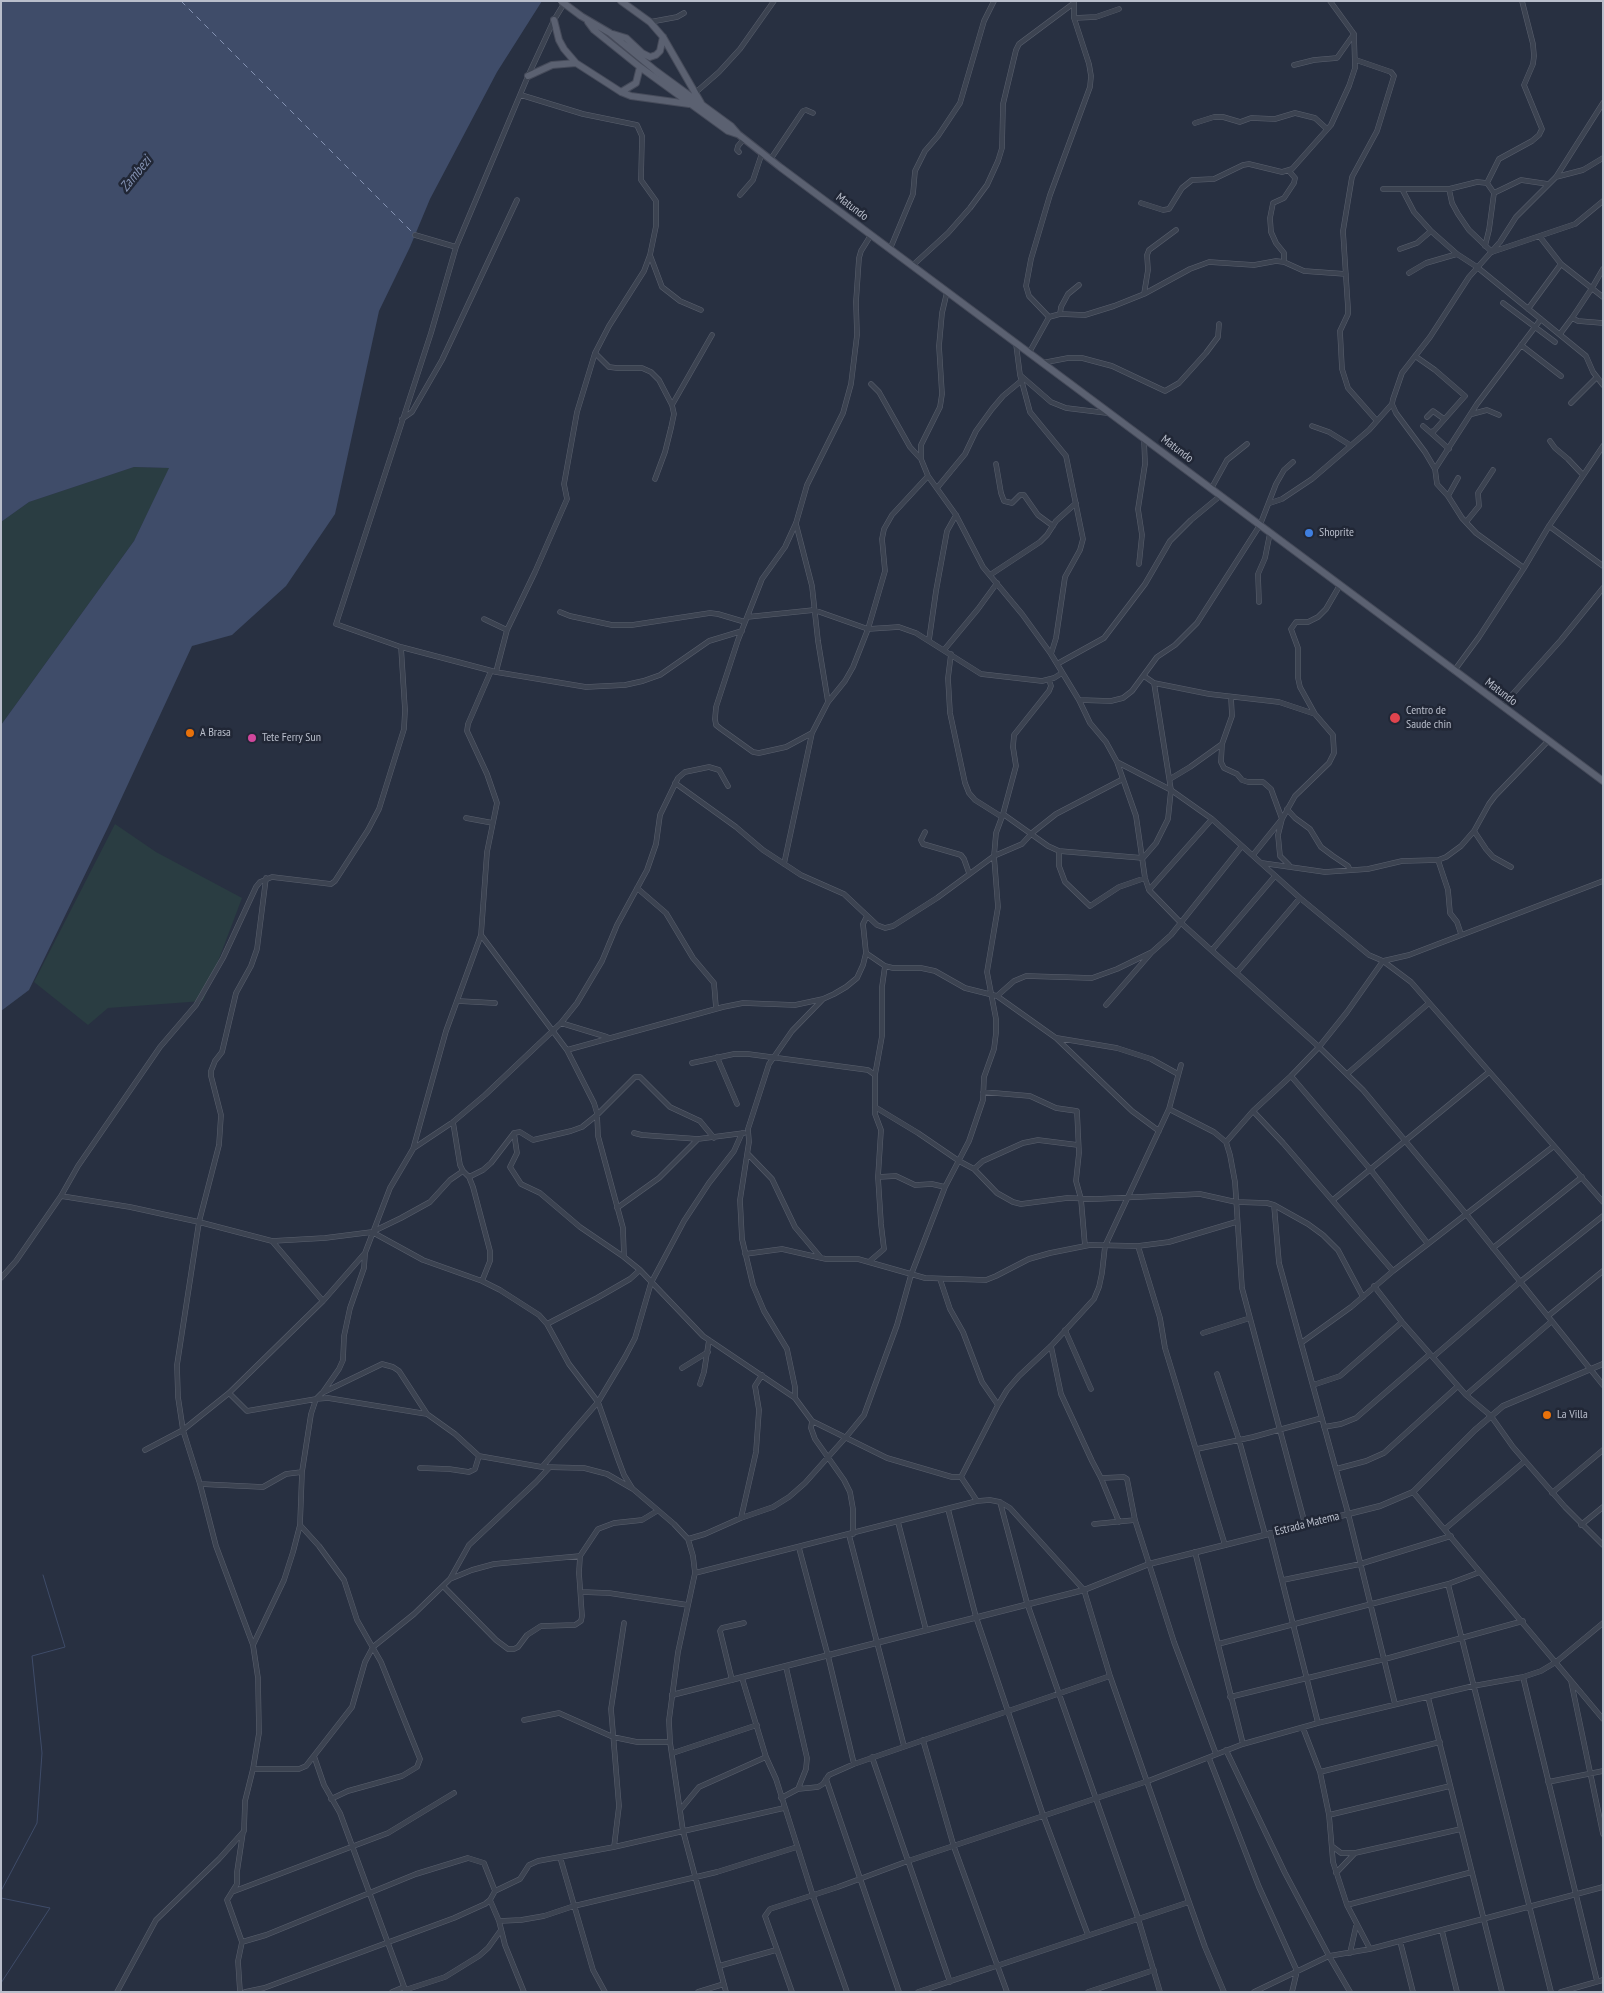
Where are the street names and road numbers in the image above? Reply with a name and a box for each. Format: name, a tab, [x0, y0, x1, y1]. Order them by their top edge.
street label: Matundo	[833, 190, 871, 224]
street label: Matundo	[1158, 432, 1196, 466]
street label: Matundo	[1482, 675, 1520, 709]
street label: Estrada Matema	[1273, 1509, 1341, 1539]

